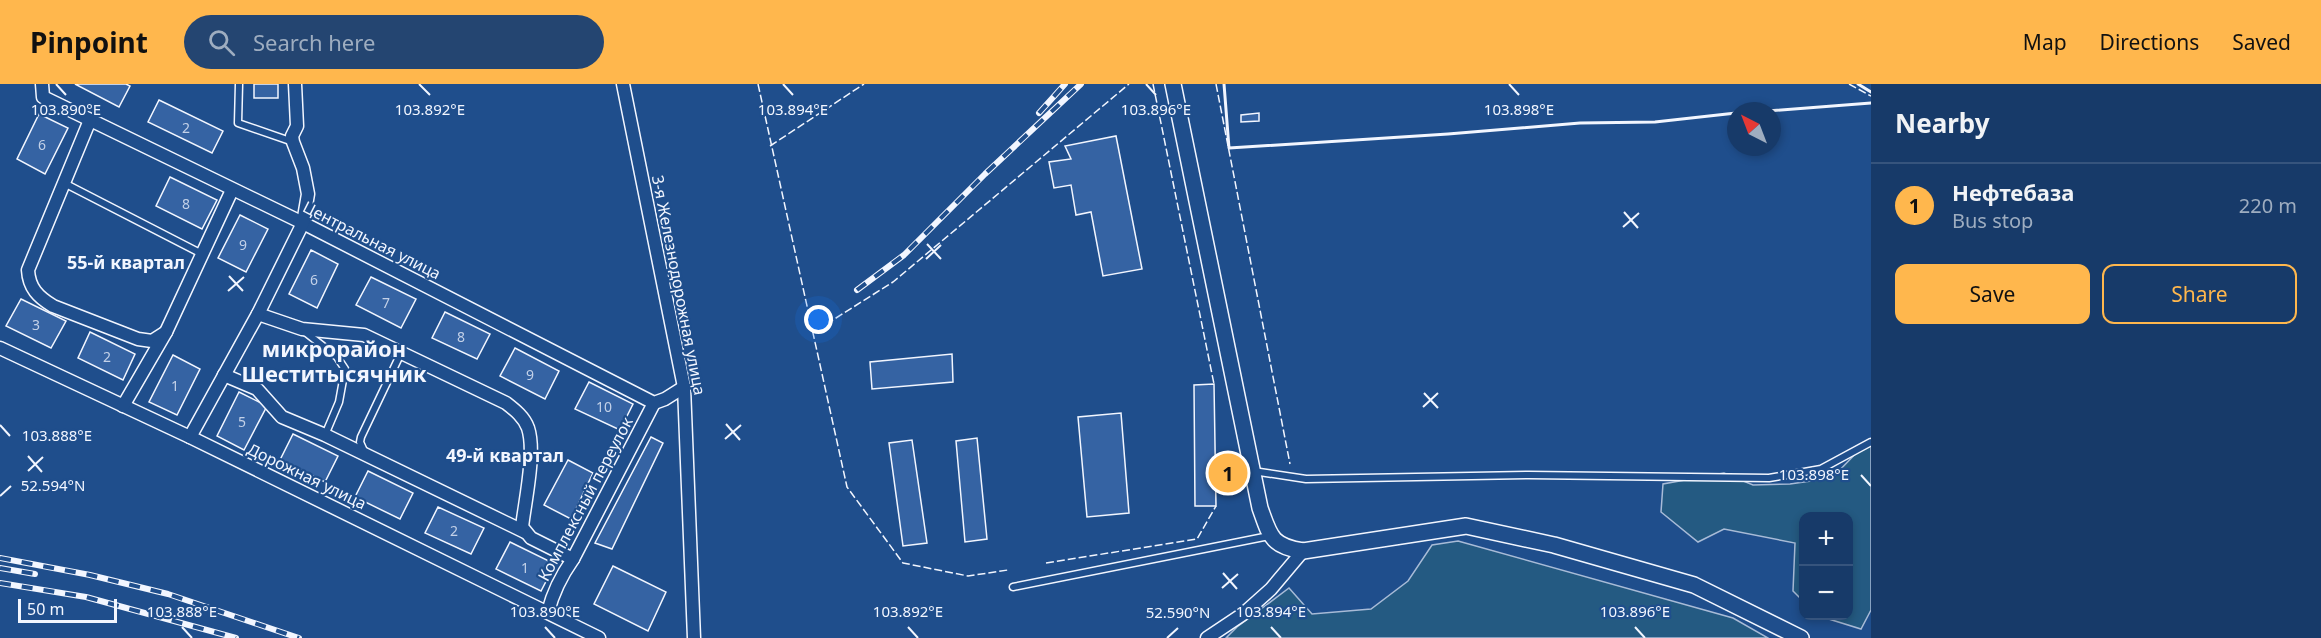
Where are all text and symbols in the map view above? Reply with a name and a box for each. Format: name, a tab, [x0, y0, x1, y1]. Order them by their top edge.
search box	[184, 15, 604, 69]
text: Pinpoint	[30, 23, 148, 61]
icon: search	[205, 26, 238, 59]
text: Search here	[253, 27, 375, 57]
text: Map	[2023, 28, 2067, 56]
text: Directions	[2100, 28, 2199, 56]
text: Saved	[2232, 28, 2291, 56]
text: 103.890°E	[31, 99, 101, 119]
text: 103.892°E	[395, 99, 465, 119]
text: 103.894°E	[758, 99, 828, 119]
text: 103.896°E	[1121, 99, 1191, 119]
text: 103.898°E	[1484, 99, 1554, 119]
north arrow	[1727, 102, 1781, 156]
text: Nearby	[1895, 105, 1990, 141]
house number: 2	[182, 118, 190, 137]
house number: 6	[38, 135, 46, 154]
street label: 3-я Железнодорожная улица	[647, 173, 711, 397]
text: Нефтебаза	[1952, 177, 2074, 207]
text: 1	[1909, 192, 1920, 219]
text: 220 m	[2239, 192, 2297, 219]
house number: 8	[182, 194, 190, 213]
street label: Центральная улица	[299, 196, 445, 284]
text: Bus stop	[1952, 207, 2033, 234]
house number: 9	[239, 235, 247, 254]
district label: 55-й квартал	[67, 250, 185, 274]
button: Save	[1895, 264, 2090, 324]
button: Share	[2102, 264, 2297, 324]
house number: 6	[310, 270, 318, 289]
house number: 7	[382, 293, 390, 312]
your location	[804, 305, 833, 334]
house number: 3	[32, 315, 40, 334]
house number: 8	[457, 327, 465, 346]
district label: микрорайон Шеститысячник	[241, 333, 427, 388]
house number: 2	[103, 347, 111, 366]
house number: 9	[526, 365, 534, 384]
house number: 1	[171, 376, 179, 395]
house number: 10	[596, 397, 612, 416]
house number: 5	[238, 412, 246, 431]
street label: Комплексный переулок	[532, 413, 638, 585]
text: 103.888°E	[22, 425, 92, 445]
street label: Дорожная улица	[244, 438, 370, 514]
district label: 49-й квартал	[446, 443, 564, 467]
pin: 1	[1208, 450, 1248, 496]
text: 103.898°E	[1779, 464, 1849, 484]
text: 52.594°N	[21, 475, 85, 495]
map controls	[1799, 512, 1853, 620]
button: +	[1799, 512, 1853, 566]
house number: 2	[450, 521, 458, 540]
house number: 1	[521, 558, 529, 577]
button: −	[1799, 566, 1853, 620]
scale bar	[18, 596, 117, 624]
text: 50 m	[27, 598, 64, 620]
text: 103.888°E	[147, 601, 217, 621]
text: 103.890°E	[510, 601, 580, 621]
text: 103.892°E	[873, 601, 943, 621]
text: 103.894°E	[1236, 601, 1306, 621]
text: 103.896°E	[1600, 601, 1670, 621]
text: 52.590°N	[1146, 602, 1210, 622]

